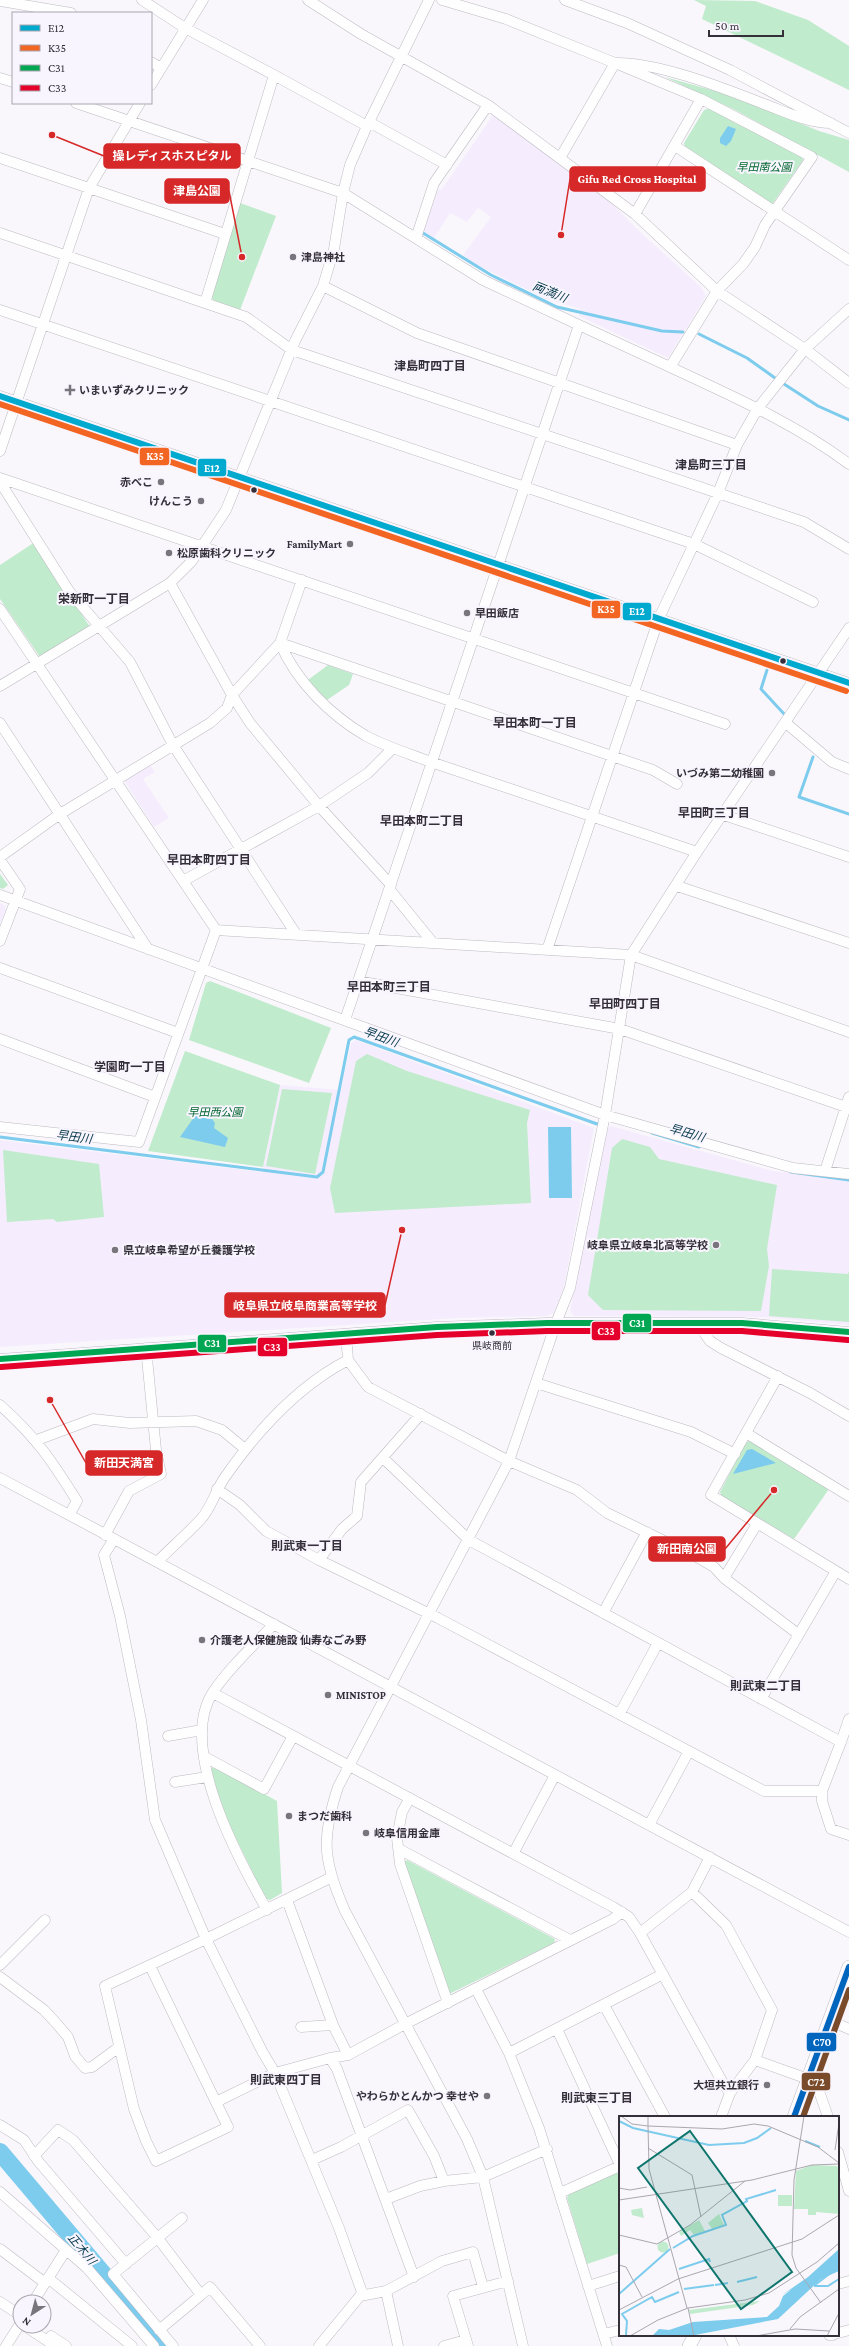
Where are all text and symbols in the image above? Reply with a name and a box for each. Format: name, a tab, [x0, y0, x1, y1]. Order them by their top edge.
legend	[12, 12, 152, 104]
scale bar	[709, 12, 783, 38]
text: 50 m	[715, 19, 740, 33]
text: E12	[48, 21, 65, 35]
text: K35	[48, 41, 66, 55]
text: C31	[48, 61, 65, 75]
text: C33	[48, 81, 67, 95]
callout: 操レディスホスピタル	[104, 144, 240, 168]
text: 操レディスホスピタル	[112, 149, 232, 163]
park label: 早田南公園	[737, 161, 793, 173]
callout: Gifu Red Cross Hospital	[570, 167, 705, 191]
text: Gifu Red Cross Hospital	[578, 172, 697, 186]
callout: 津島公園	[165, 179, 229, 203]
text: 津島公園	[173, 184, 221, 198]
place label: 津島神社	[301, 251, 345, 263]
marker: 津島神社	[288, 252, 298, 262]
water label: 両満川	[531, 279, 571, 306]
district label: 津島町四丁目	[394, 359, 466, 373]
marker: いまいずみクリニック	[64, 384, 76, 396]
place label: いまいずみクリニック	[79, 384, 189, 396]
line badge: K35	[139, 447, 170, 466]
text: K35	[146, 450, 164, 462]
line badge: E12	[197, 458, 227, 477]
district label: 津島町三丁目	[675, 458, 747, 472]
text: E12	[204, 462, 220, 474]
place label: 赤べこ	[120, 476, 153, 488]
marker: 赤べこ	[156, 477, 166, 487]
unlabelled marker	[249, 485, 259, 495]
place label: けんこう	[149, 495, 193, 507]
marker: けんこう	[196, 496, 206, 506]
place label: FamilyMart	[287, 538, 342, 550]
marker: FamilyMart	[345, 539, 355, 549]
place label: 松原歯科クリニック	[177, 547, 276, 559]
marker: 松原歯科クリニック	[164, 548, 174, 558]
district label: 栄新町一丁目	[58, 592, 130, 606]
line badge: K35	[591, 600, 621, 619]
line badge: E12	[622, 602, 652, 621]
text: K35	[597, 603, 615, 615]
text: E12	[629, 605, 645, 617]
place label: 早田飯店	[475, 607, 519, 619]
marker: 早田飯店	[462, 608, 472, 618]
unlabelled marker	[778, 656, 788, 666]
district label: 早田本町一丁目	[493, 716, 577, 730]
place label: いづみ第二幼稚園	[676, 767, 764, 779]
marker: いづみ第二幼稚園	[767, 768, 777, 778]
district label: 早田町三丁目	[678, 806, 750, 820]
district label: 早田本町二丁目	[380, 814, 464, 828]
district label: 早田本町四丁目	[167, 853, 251, 867]
district label: 早田本町三丁目	[347, 980, 431, 994]
district label: 早田町四丁目	[589, 997, 661, 1011]
water label: 早田川	[362, 1024, 402, 1050]
district label: 学園町一丁目	[94, 1060, 166, 1074]
park label: 早田西公園	[188, 1106, 244, 1118]
water label: 早田川	[668, 1121, 708, 1145]
water label: 早田川	[55, 1128, 95, 1146]
place label: 岐阜県立岐阜北高等学校	[587, 1239, 708, 1251]
marker: 岐阜県立岐阜北高等学校	[711, 1240, 721, 1250]
place label: 県立岐阜希望が丘養護学校	[123, 1244, 255, 1256]
marker: 県立岐阜希望が丘養護学校	[110, 1245, 120, 1255]
callout: 岐阜県立岐阜商業高等学校	[225, 1293, 385, 1317]
text: 岐阜県立岐阜商業高等学校	[233, 1299, 377, 1313]
line badge: C31	[622, 1313, 652, 1333]
text: C31	[629, 1317, 645, 1329]
line badge: C33	[591, 1321, 621, 1341]
text: C33	[597, 1325, 615, 1337]
marker: 県岐商前	[487, 1328, 497, 1338]
line badge: C31	[197, 1334, 227, 1353]
text: C31	[204, 1337, 220, 1349]
line badge: C33	[257, 1337, 288, 1357]
place label: 県岐商前	[472, 1340, 512, 1351]
text: C33	[263, 1341, 281, 1353]
callout: 新田天満宮	[86, 1451, 162, 1475]
text: 新田天満宮	[94, 1456, 154, 1470]
callout: 新田南公園	[649, 1537, 725, 1561]
district label: 則武東一丁目	[271, 1539, 343, 1553]
text: 新田南公園	[657, 1542, 717, 1556]
place label: 介護老人保健施設 仙寿なごみ野	[210, 1634, 367, 1646]
marker: 介護老人保健施設 仙寿なごみ野	[197, 1635, 207, 1645]
district label: 則武東二丁目	[730, 1679, 802, 1693]
place label: MINISTOP	[336, 1689, 386, 1701]
marker: MINISTOP	[323, 1690, 333, 1700]
place label: まつだ歯科	[297, 1810, 352, 1822]
marker: まつだ歯科	[284, 1811, 294, 1821]
place label: 岐阜信用金庫	[374, 1827, 440, 1839]
marker: 岐阜信用金庫	[361, 1828, 371, 1838]
line badge: C70	[806, 2032, 837, 2052]
text: C70	[813, 2036, 832, 2048]
line badge: C72	[801, 2072, 831, 2091]
district label: 則武東四丁目	[250, 2073, 322, 2087]
text: C72	[807, 2076, 825, 2088]
place label: 大垣共立銀行	[693, 2079, 759, 2091]
marker: 大垣共立銀行	[762, 2080, 772, 2090]
place label: やわらかとんかつ 幸せや	[356, 2090, 479, 2102]
marker: やわらかとんかつ 幸せや	[482, 2091, 492, 2101]
district label: 則武東三丁目	[561, 2091, 633, 2105]
inset map	[619, 2116, 839, 2336]
water label: 正木川	[65, 2231, 100, 2269]
north arrow	[12, 2294, 52, 2334]
text: N	[19, 2315, 33, 2329]

